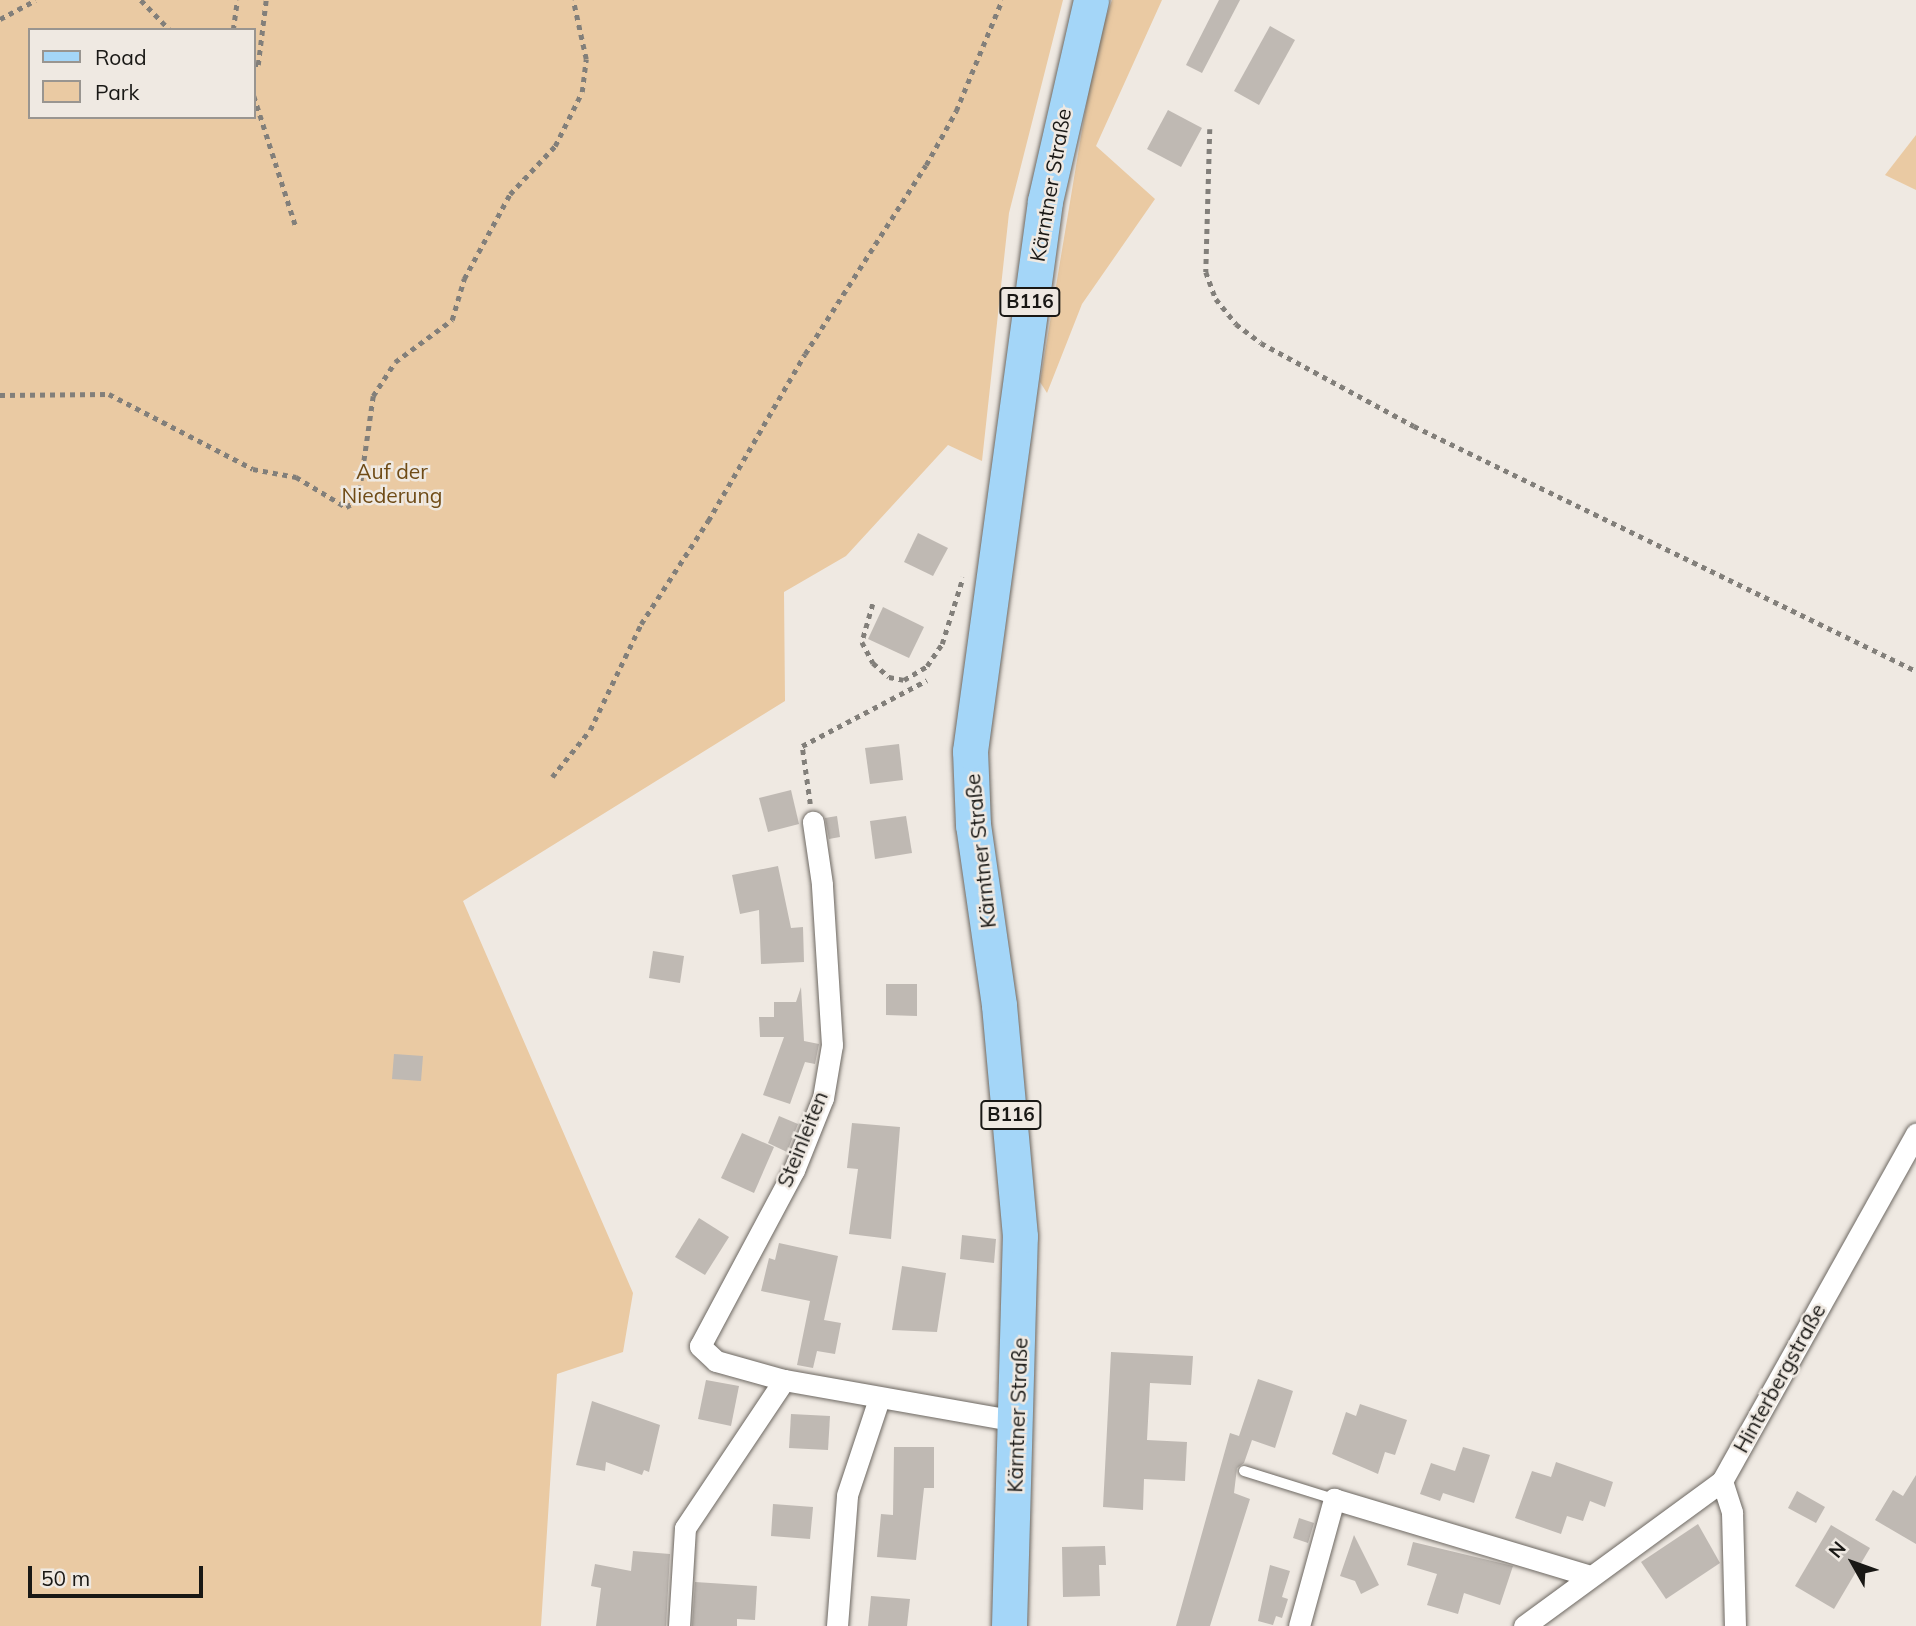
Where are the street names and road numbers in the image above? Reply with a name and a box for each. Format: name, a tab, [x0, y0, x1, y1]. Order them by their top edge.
street label: Kärntner Straße	[1024, 106, 1076, 264]
road number: B116	[998, 286, 1062, 318]
street label: Kärntner Straße	[959, 772, 1001, 930]
street label: Steinleiten	[771, 1087, 833, 1191]
road number: B116	[979, 1100, 1042, 1130]
street label: Hinterbergstraße	[1728, 1299, 1830, 1457]
street label: Kärntner Straße	[1002, 1337, 1032, 1493]

